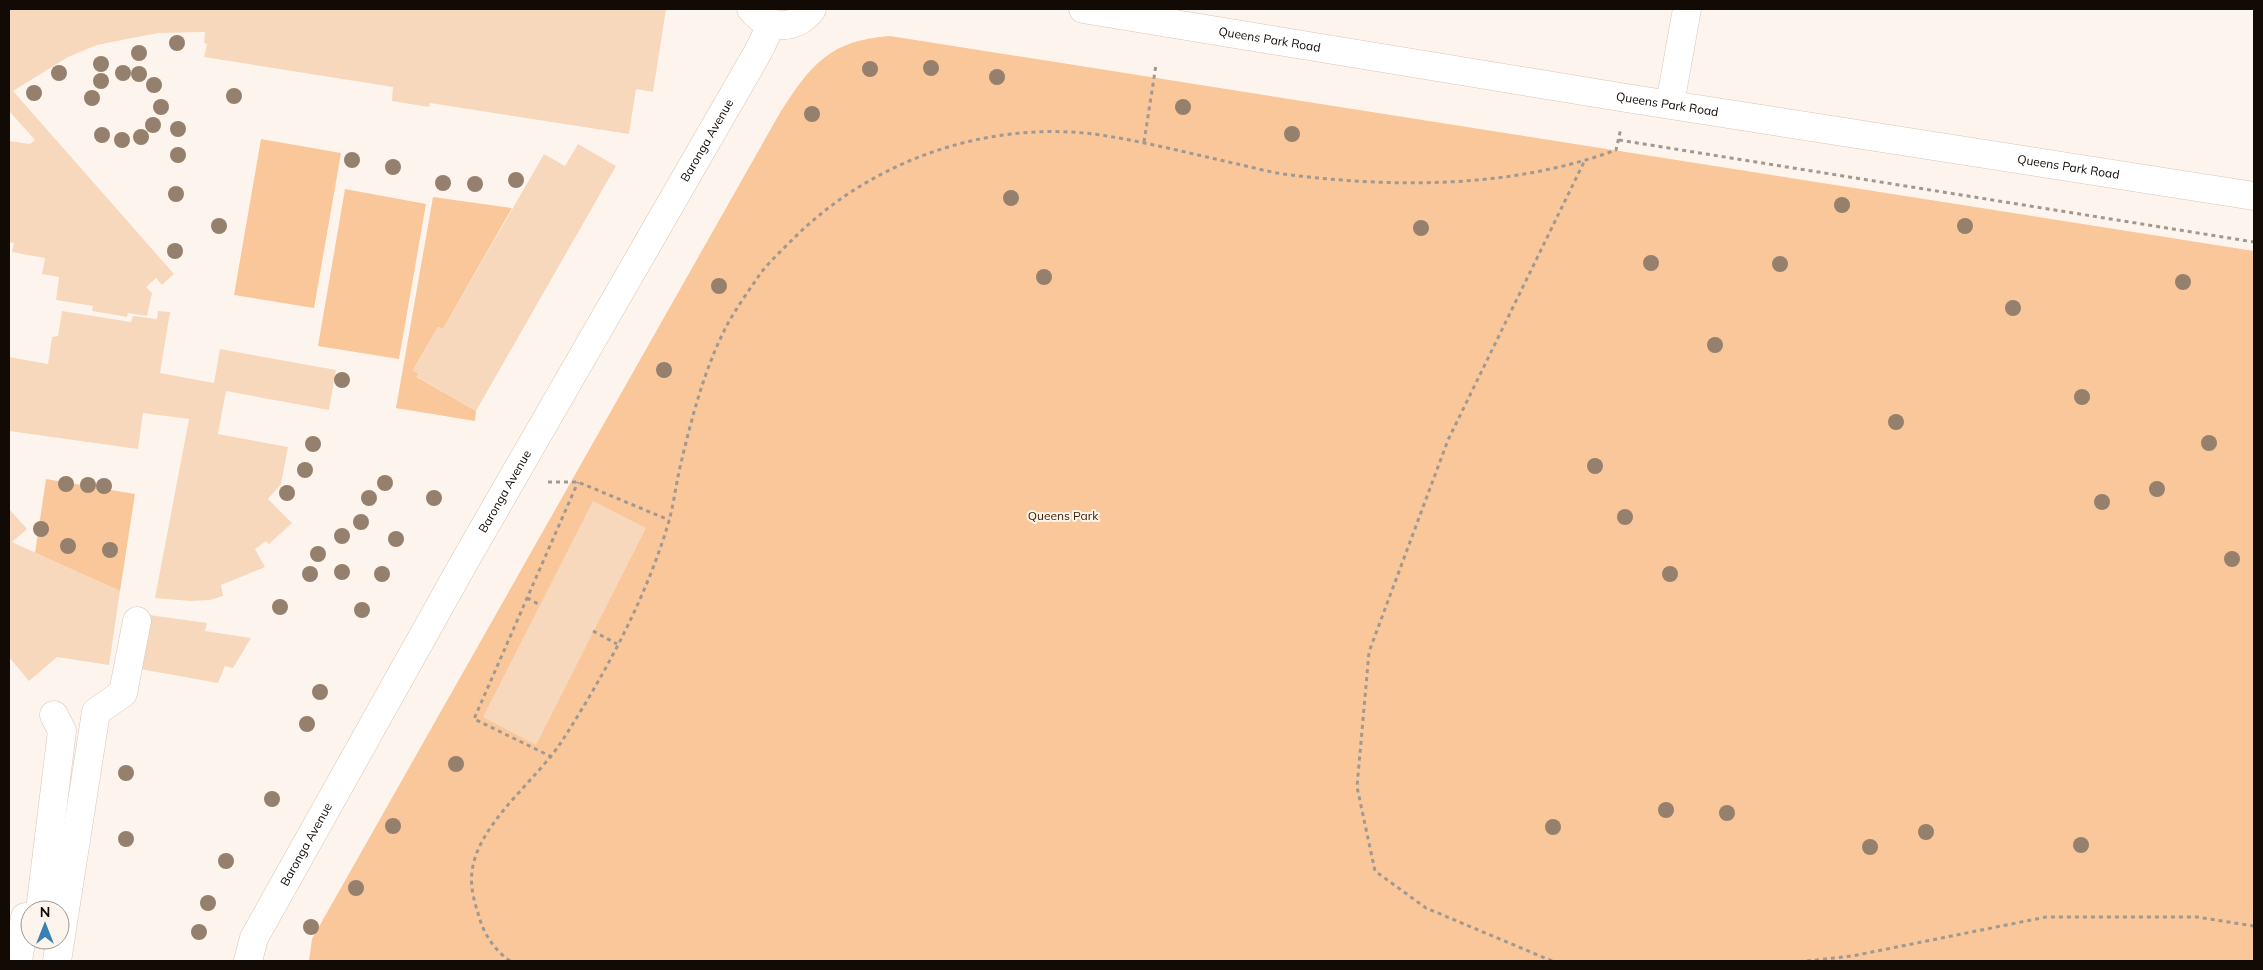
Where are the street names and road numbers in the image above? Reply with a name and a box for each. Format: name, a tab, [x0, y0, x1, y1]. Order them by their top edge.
street label: Queens Park Road	[1217, 23, 1322, 55]
street label: Queens Park Road	[1615, 89, 1720, 119]
street label: Baronga Avenue	[677, 96, 736, 184]
street label: Queens Park Road	[2016, 151, 2121, 182]
street label: Baronga Avenue	[475, 447, 534, 535]
street label: Baronga Avenue	[277, 800, 335, 888]

